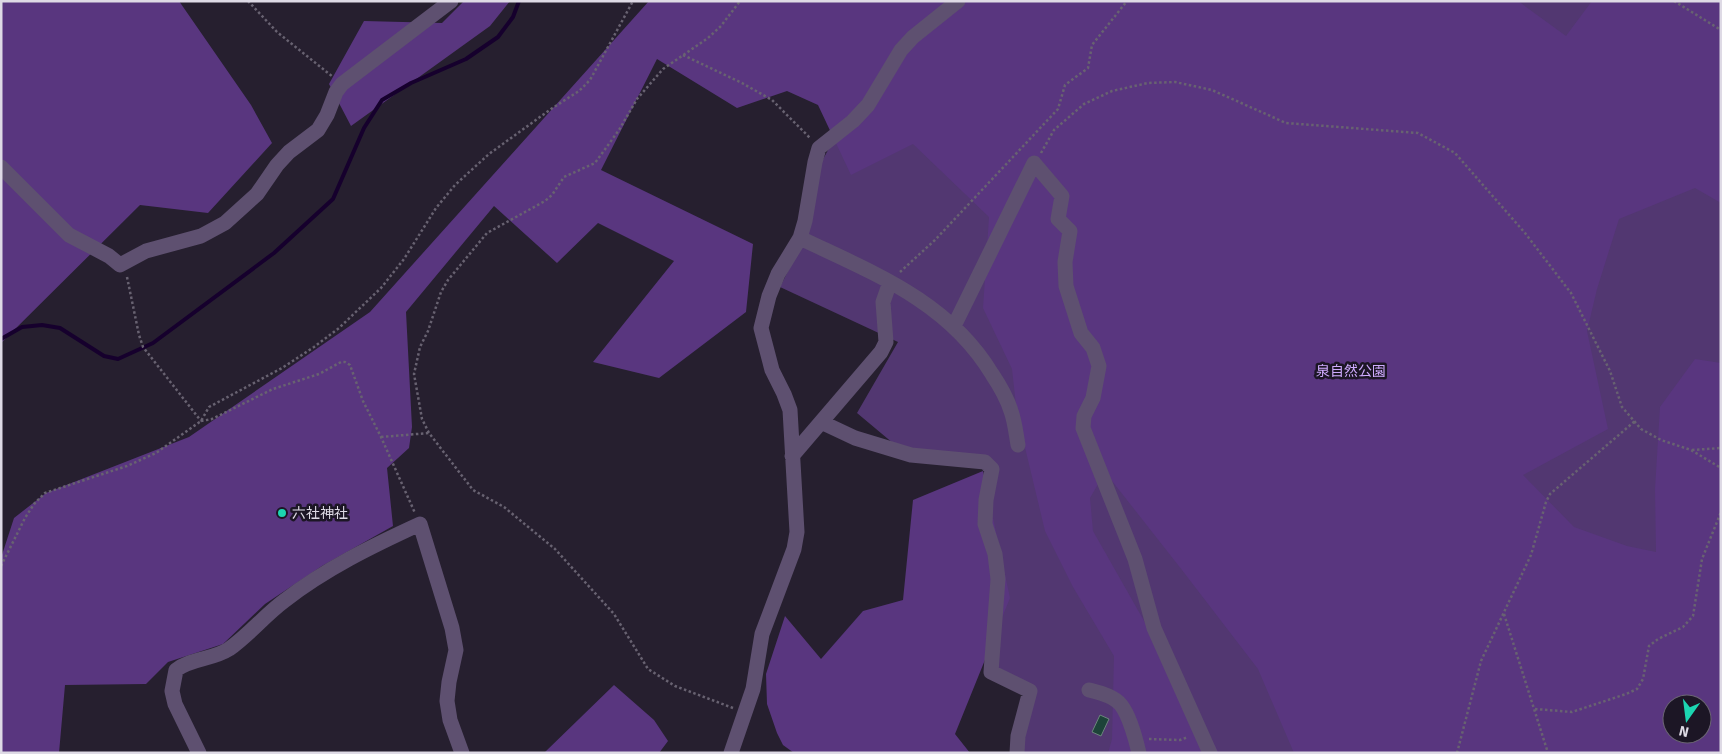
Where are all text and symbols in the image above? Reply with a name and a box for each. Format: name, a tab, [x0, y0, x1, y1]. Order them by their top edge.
park label: 泉自然公園	[1316, 363, 1386, 380]
place label: 六社神社	[292, 505, 348, 522]
marker: 六社神社	[276, 507, 288, 519]
north arrow	[1662, 694, 1712, 744]
text: N	[1677, 722, 1691, 741]

